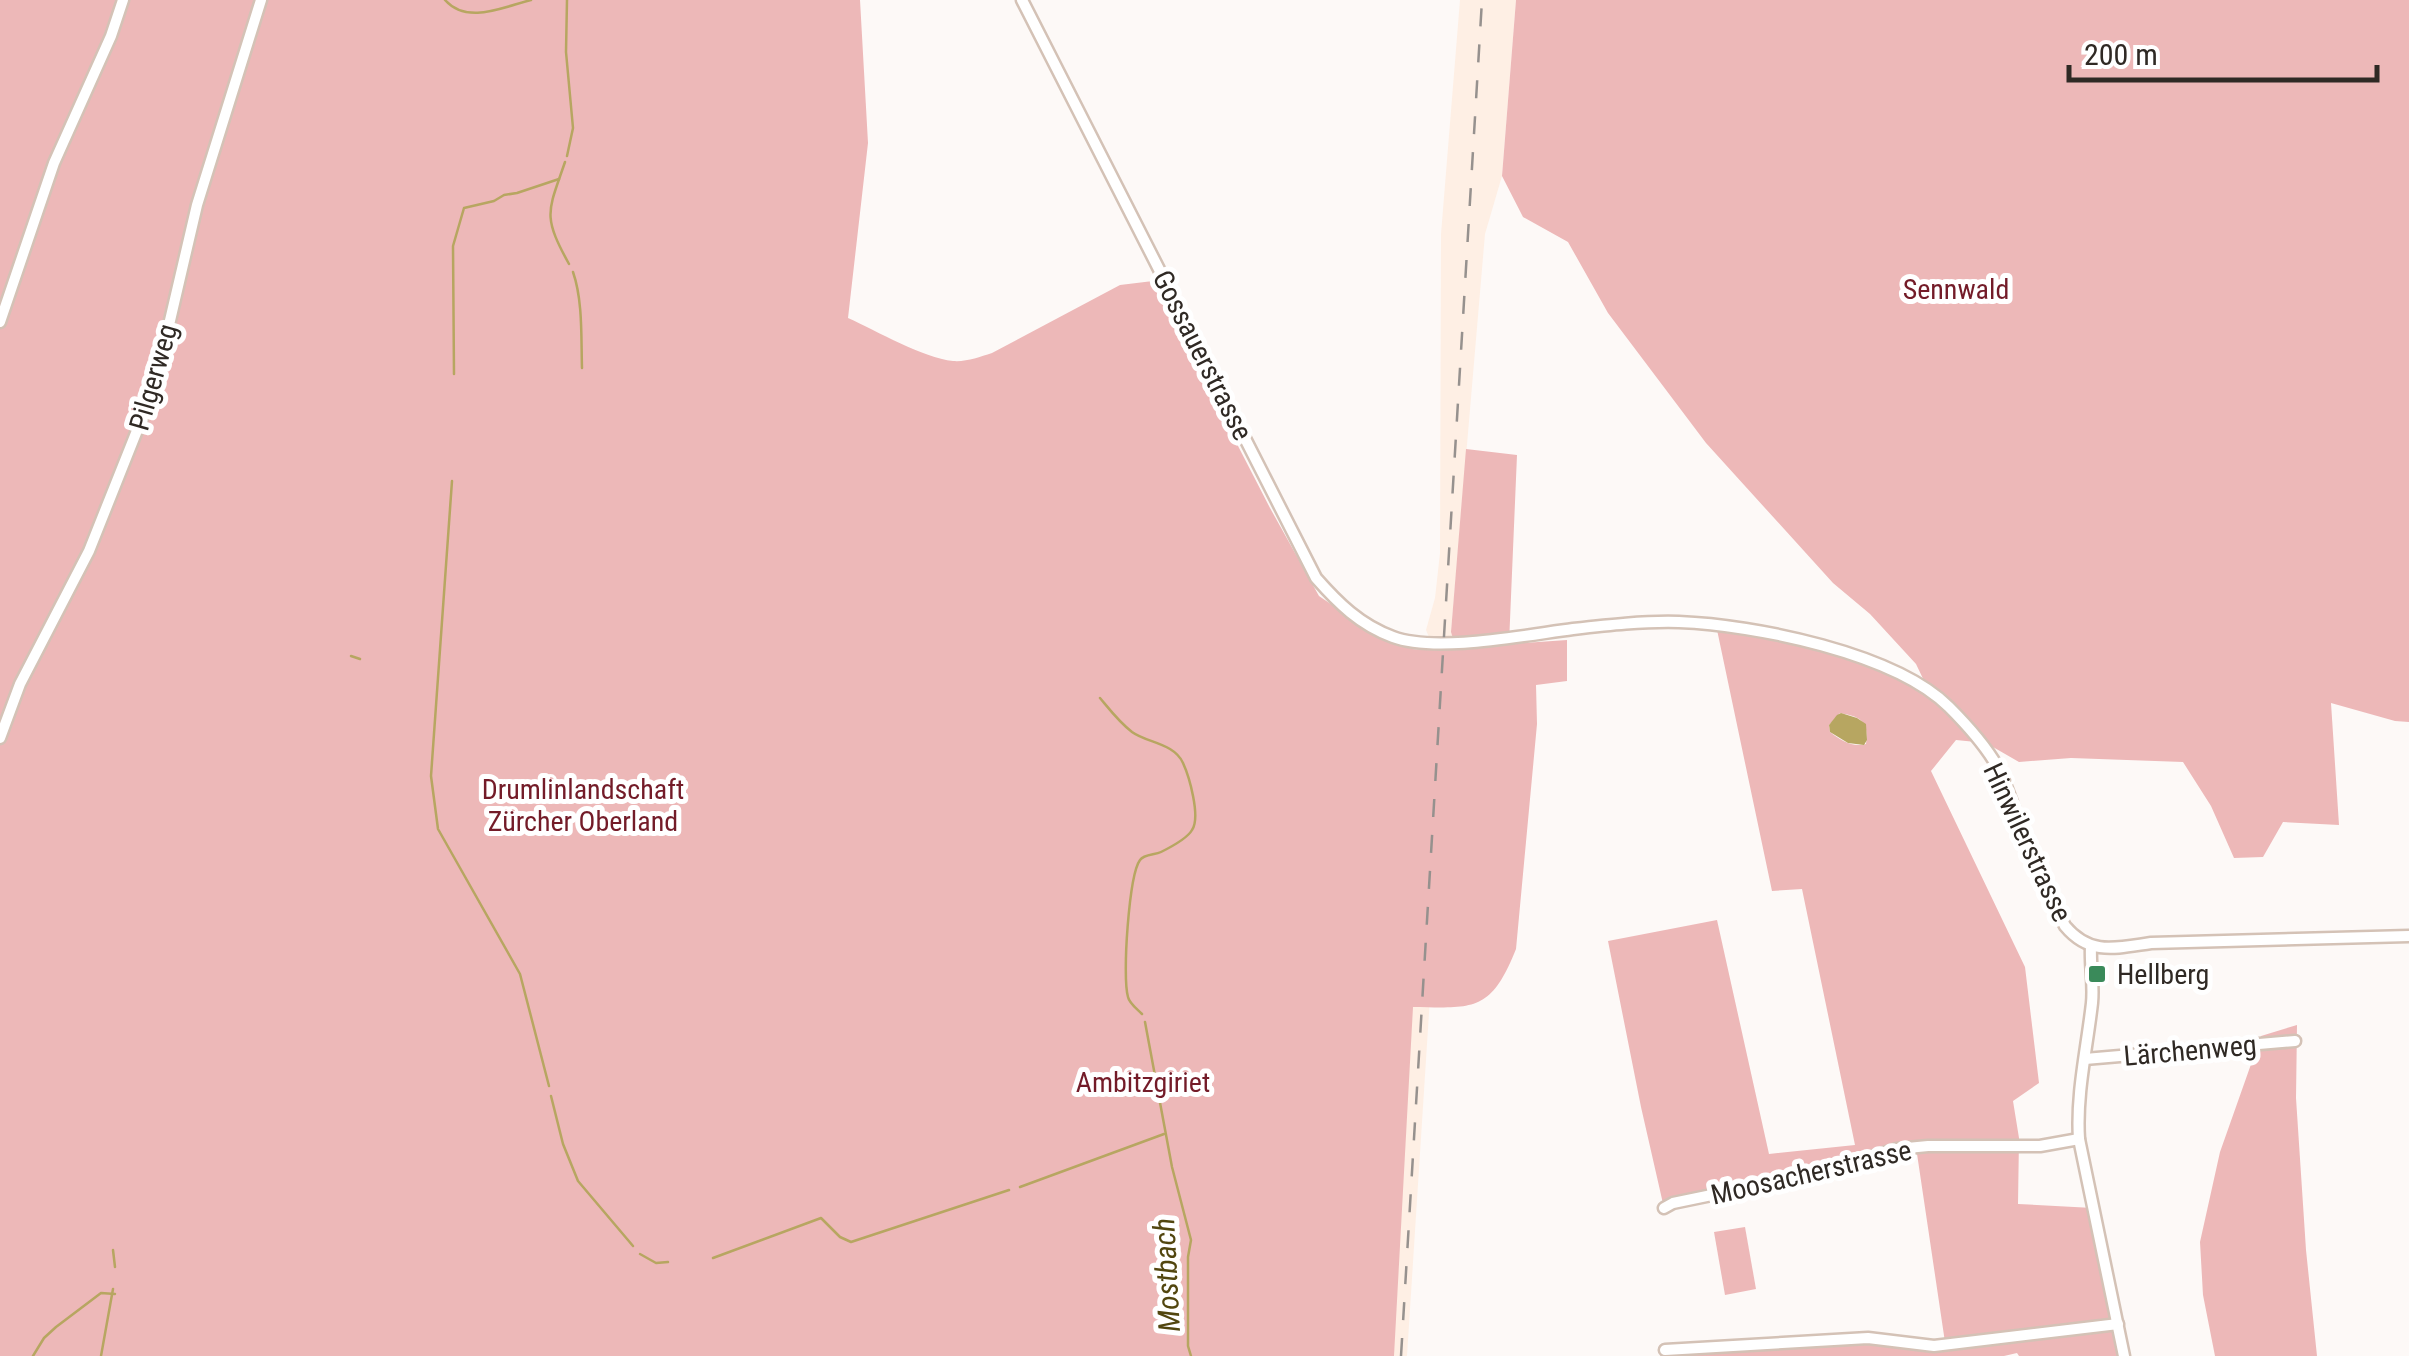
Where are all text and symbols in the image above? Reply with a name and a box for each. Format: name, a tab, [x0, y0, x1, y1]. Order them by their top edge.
scale bar	[2069, 20, 2376, 82]
text: 200 m	[2084, 37, 2158, 72]
street label: Gossauerstrasse	[1146, 265, 1259, 446]
park label: Sennwald	[1903, 273, 2009, 306]
street label: Pilgerweg	[123, 320, 184, 434]
street label: Hinwilerstrasse	[1976, 758, 2079, 927]
park label: Drumlinlandschaft Zürcher Oberland	[482, 773, 684, 838]
place label: Hellberg	[2117, 958, 2209, 991]
marker: Hellberg	[2086, 963, 2108, 985]
street label: Lärchenweg	[2122, 1028, 2258, 1073]
park label: Ambitzgiriet	[1076, 1066, 1210, 1099]
street label: Moosacherstrasse	[1708, 1133, 1915, 1212]
water label: Mostbach	[1146, 1217, 1187, 1333]

